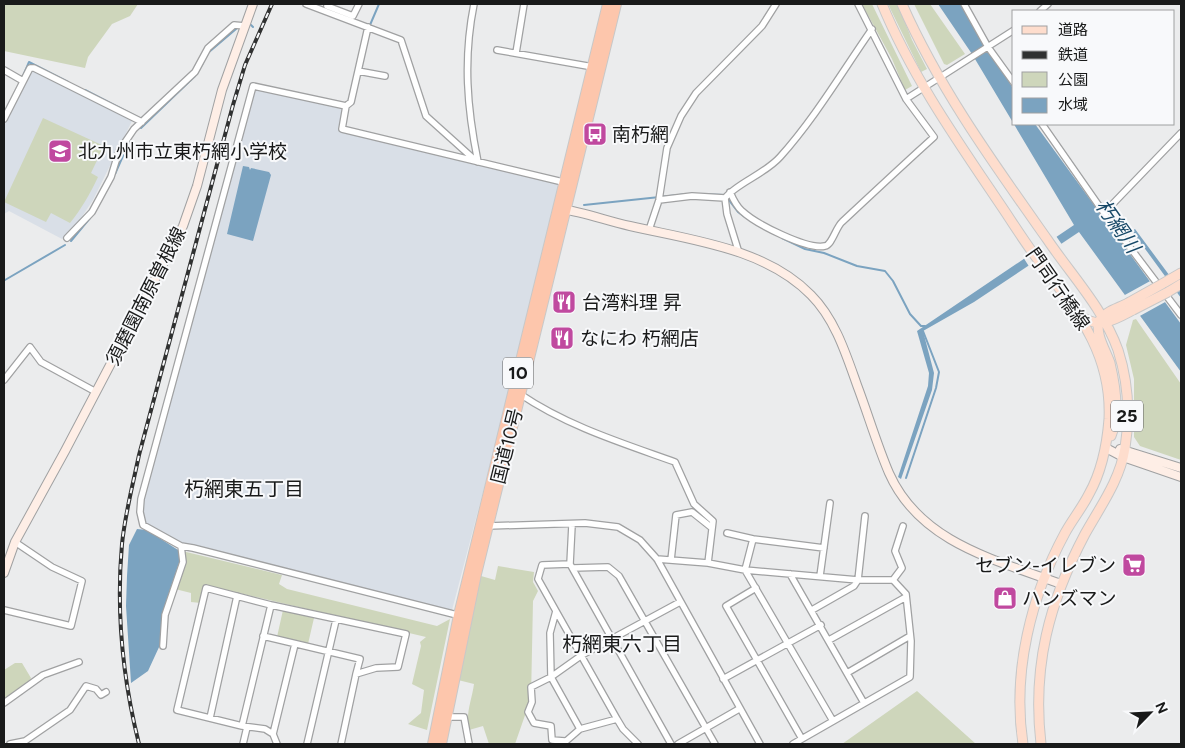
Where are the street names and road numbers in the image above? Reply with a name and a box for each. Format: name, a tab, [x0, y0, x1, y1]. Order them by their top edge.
street label: 須磨園南原曽根線	[101, 223, 191, 369]
street label: 門司行橋線	[1021, 243, 1095, 335]
road number: 10	[503, 358, 533, 388]
road number: 25	[1111, 401, 1143, 432]
street label: 国道10号	[487, 406, 527, 486]

